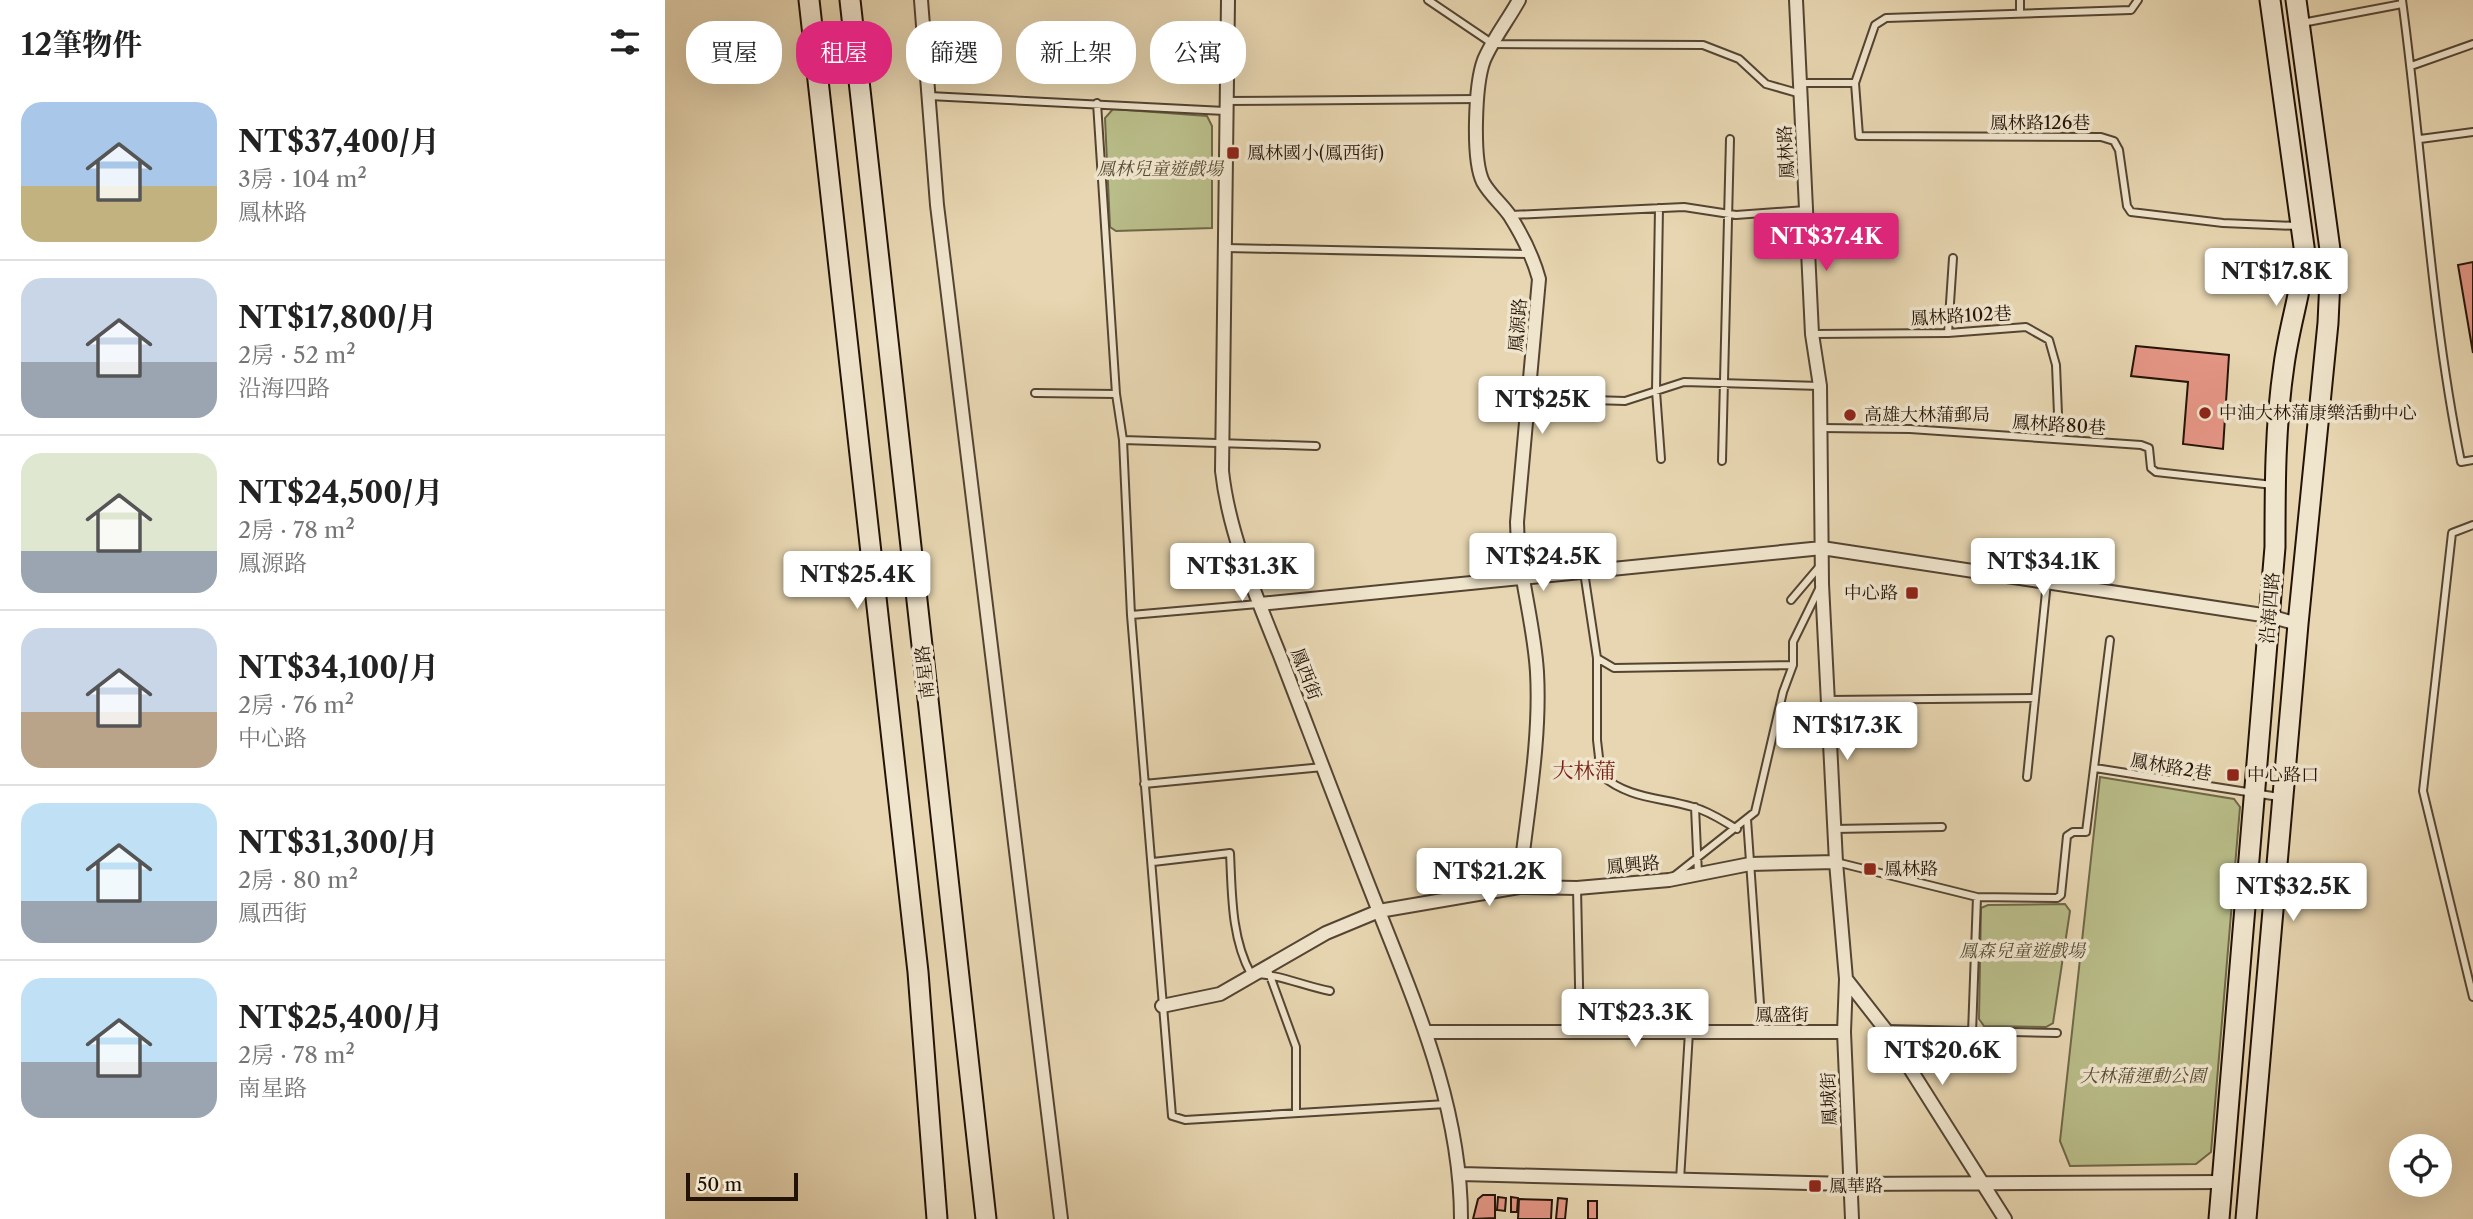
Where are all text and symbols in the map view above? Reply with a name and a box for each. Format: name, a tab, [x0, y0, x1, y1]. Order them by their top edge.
chip: 買屋	[686, 21, 782, 84]
chip: 租屋	[796, 21, 892, 84]
chip: 篩選	[906, 21, 1002, 84]
chip: 新上架	[1016, 21, 1136, 84]
chip: 公寓	[1150, 21, 1246, 84]
icon: filters	[606, 23, 644, 61]
text: 12筆物件	[21, 26, 142, 63]
street label: 鳳林路126巷	[1990, 112, 2090, 134]
text: NT$37,400/月	[238, 123, 440, 160]
street label: 鳳林路	[1774, 124, 1798, 180]
icon: home	[77, 130, 161, 214]
place label: 鳳林國小(鳳西街)	[1247, 142, 1384, 164]
marker: 鳳林國小(鳳西街)	[1225, 145, 1241, 161]
park label: 鳳林兒童遊戲場	[1097, 158, 1225, 180]
text: 3房 · 104 m²	[238, 165, 367, 193]
text: 鳳林路	[238, 198, 307, 226]
pin: NT$37.4K	[1754, 214, 1898, 273]
text: NT$37.4K	[1770, 222, 1882, 250]
pin: NT$17.8K	[2204, 248, 2348, 308]
text: NT$17.8K	[2221, 257, 2331, 285]
street label: 鳳源路	[1505, 297, 1531, 353]
text: NT$17,800/月	[238, 299, 437, 336]
street label: 鳳林路102巷	[1910, 302, 2012, 330]
icon: home	[77, 306, 161, 390]
text: 2房 · 52 m²	[238, 341, 356, 369]
text: 沿海四路	[238, 374, 330, 402]
pin: NT$25K	[1485, 376, 1599, 436]
text: NT$25K	[1494, 385, 1590, 413]
place label: 中油大林蒲康樂活動中心	[2219, 402, 2417, 424]
place label: 高雄大林蒲郵局	[1864, 404, 1990, 426]
marker: 中油大林蒲康樂活動中心	[2197, 405, 2213, 421]
marker: 高雄大林蒲郵局	[1842, 407, 1858, 423]
street label: 鳳林路80巷	[2011, 411, 2107, 439]
text: NT$24,500/月	[238, 474, 443, 511]
icon: home	[77, 481, 161, 565]
text: 2房 · 78 m²	[238, 516, 355, 544]
pin: NT$24.5K	[1471, 534, 1615, 593]
pin: NT$34.1K	[1971, 538, 2115, 598]
text: NT$24.5K	[1485, 542, 1601, 570]
pin: NT$31.3K	[1170, 544, 1314, 603]
text: NT$34.1K	[1987, 547, 2099, 575]
text: 鳳源路	[238, 549, 307, 577]
pin: NT$25.4K	[785, 552, 929, 611]
text: NT$31.3K	[1186, 552, 1298, 580]
text: NT$25.4K	[799, 560, 915, 588]
street label: 沿海四路	[2256, 571, 2284, 645]
place label: 中心路	[1844, 582, 1898, 604]
marker: 中心路	[1904, 585, 1920, 601]
street label: 南星路	[911, 644, 939, 700]
street label: 鳳西街	[1286, 645, 1326, 703]
text: NT$34,100/月	[238, 649, 439, 686]
icon: home	[77, 656, 161, 740]
text: 2房 · 76 m²	[238, 691, 354, 719]
pin: NT$17.3K	[1775, 702, 1919, 762]
text: NT$17.3K	[1792, 711, 1902, 739]
text: 中心路	[238, 724, 307, 752]
street label: 鳳林路2巷	[2129, 749, 2213, 785]
district label: 大林蒲	[1553, 758, 1616, 783]
place label: 中心路口	[2247, 764, 2319, 786]
marker: 中心路口	[2225, 767, 2241, 783]
text: NT$31,300/月	[238, 824, 439, 861]
icon: home	[77, 831, 161, 915]
pin: NT$21.2K	[1417, 848, 1561, 908]
street label: 鳳興路	[1605, 852, 1661, 878]
text: NT$21.2K	[1433, 857, 1545, 885]
place label: 鳳林路	[1884, 858, 1938, 880]
marker: 鳳林路	[1862, 861, 1878, 877]
pin: NT$32.5K	[2221, 864, 2365, 923]
text: 2房 · 80 m²	[238, 866, 358, 894]
text: NT$32.5K	[2236, 872, 2350, 900]
text: 鳳西街	[238, 899, 307, 927]
park label: 鳳森兒童遊戲場	[1959, 940, 2087, 962]
pin: NT$23.3K	[1563, 990, 1707, 1049]
text: NT$23.3K	[1578, 998, 1692, 1026]
text: NT$25,400/月	[238, 999, 443, 1036]
street label: 鳳盛街	[1755, 1004, 1809, 1026]
icon: home	[77, 1006, 161, 1090]
pin: NT$20.6K	[1870, 1028, 2014, 1087]
text: NT$20.6K	[1884, 1036, 2001, 1064]
text: 2房 · 78 m²	[238, 1041, 355, 1069]
park label: 大林蒲運動公園	[2080, 1065, 2209, 1087]
street label: 鳳城街	[1817, 1072, 1841, 1126]
text: 南星路	[238, 1074, 307, 1102]
map controls	[2389, 1134, 2452, 1197]
button: locate	[2389, 1134, 2452, 1197]
scale bar	[686, 1170, 798, 1202]
text: 50 m	[697, 1173, 742, 1196]
place label: 鳳華路	[1829, 1175, 1883, 1197]
marker: 鳳華路	[1807, 1178, 1823, 1194]

